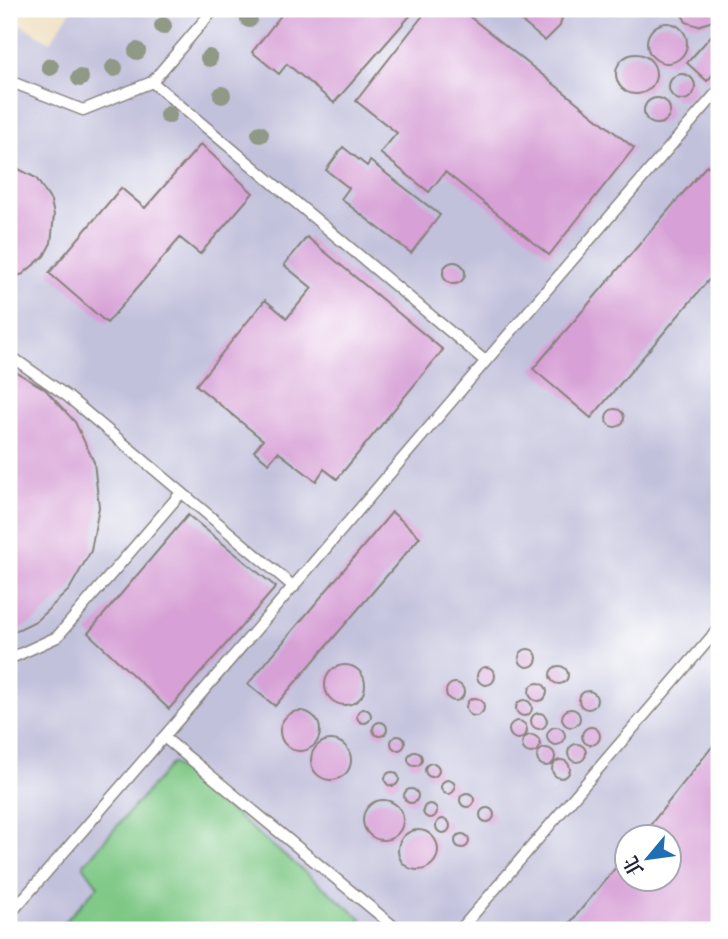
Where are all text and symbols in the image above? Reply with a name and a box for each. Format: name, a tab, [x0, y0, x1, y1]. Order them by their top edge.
north arrow	[612, 824, 682, 894]
text: 北	[618, 851, 650, 880]

